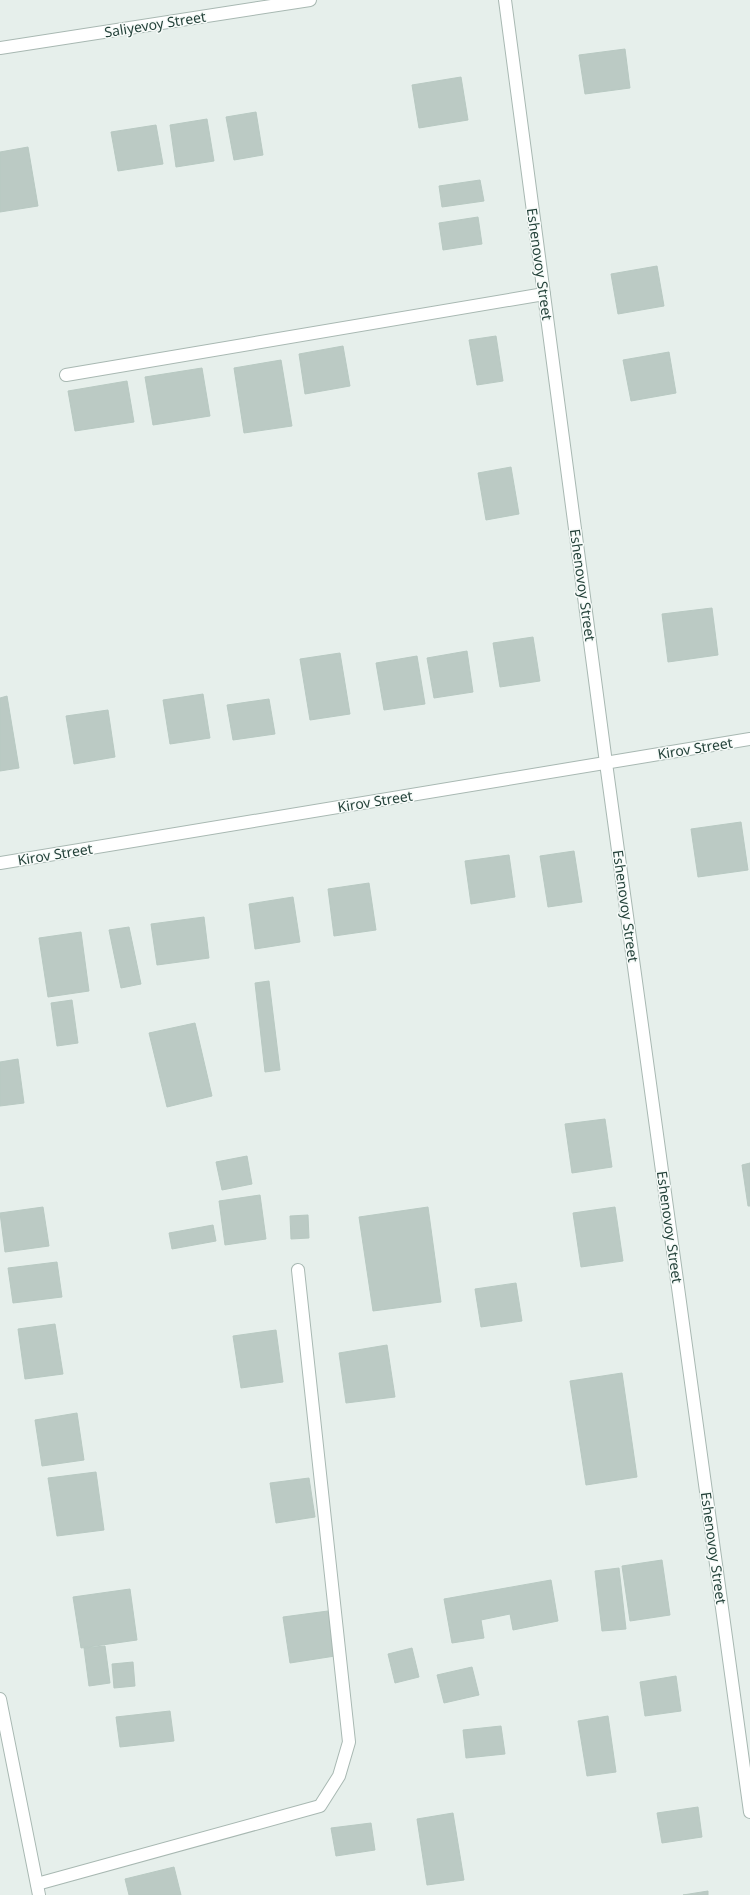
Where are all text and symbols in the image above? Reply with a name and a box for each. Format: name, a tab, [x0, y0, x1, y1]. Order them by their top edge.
street label: Saliyevoy Street	[103, 7, 207, 41]
street label: Eshenovoy Street	[523, 207, 557, 321]
street label: Eshenovoy Street	[566, 528, 600, 642]
street label: Kirov Street	[656, 733, 734, 763]
street label: Kirov Street	[336, 786, 414, 816]
street label: Kirov Street	[16, 839, 94, 869]
street label: Eshenovoy Street	[609, 849, 643, 963]
street label: Eshenovoy Street	[653, 1170, 687, 1284]
street label: Eshenovoy Street	[697, 1491, 731, 1605]

